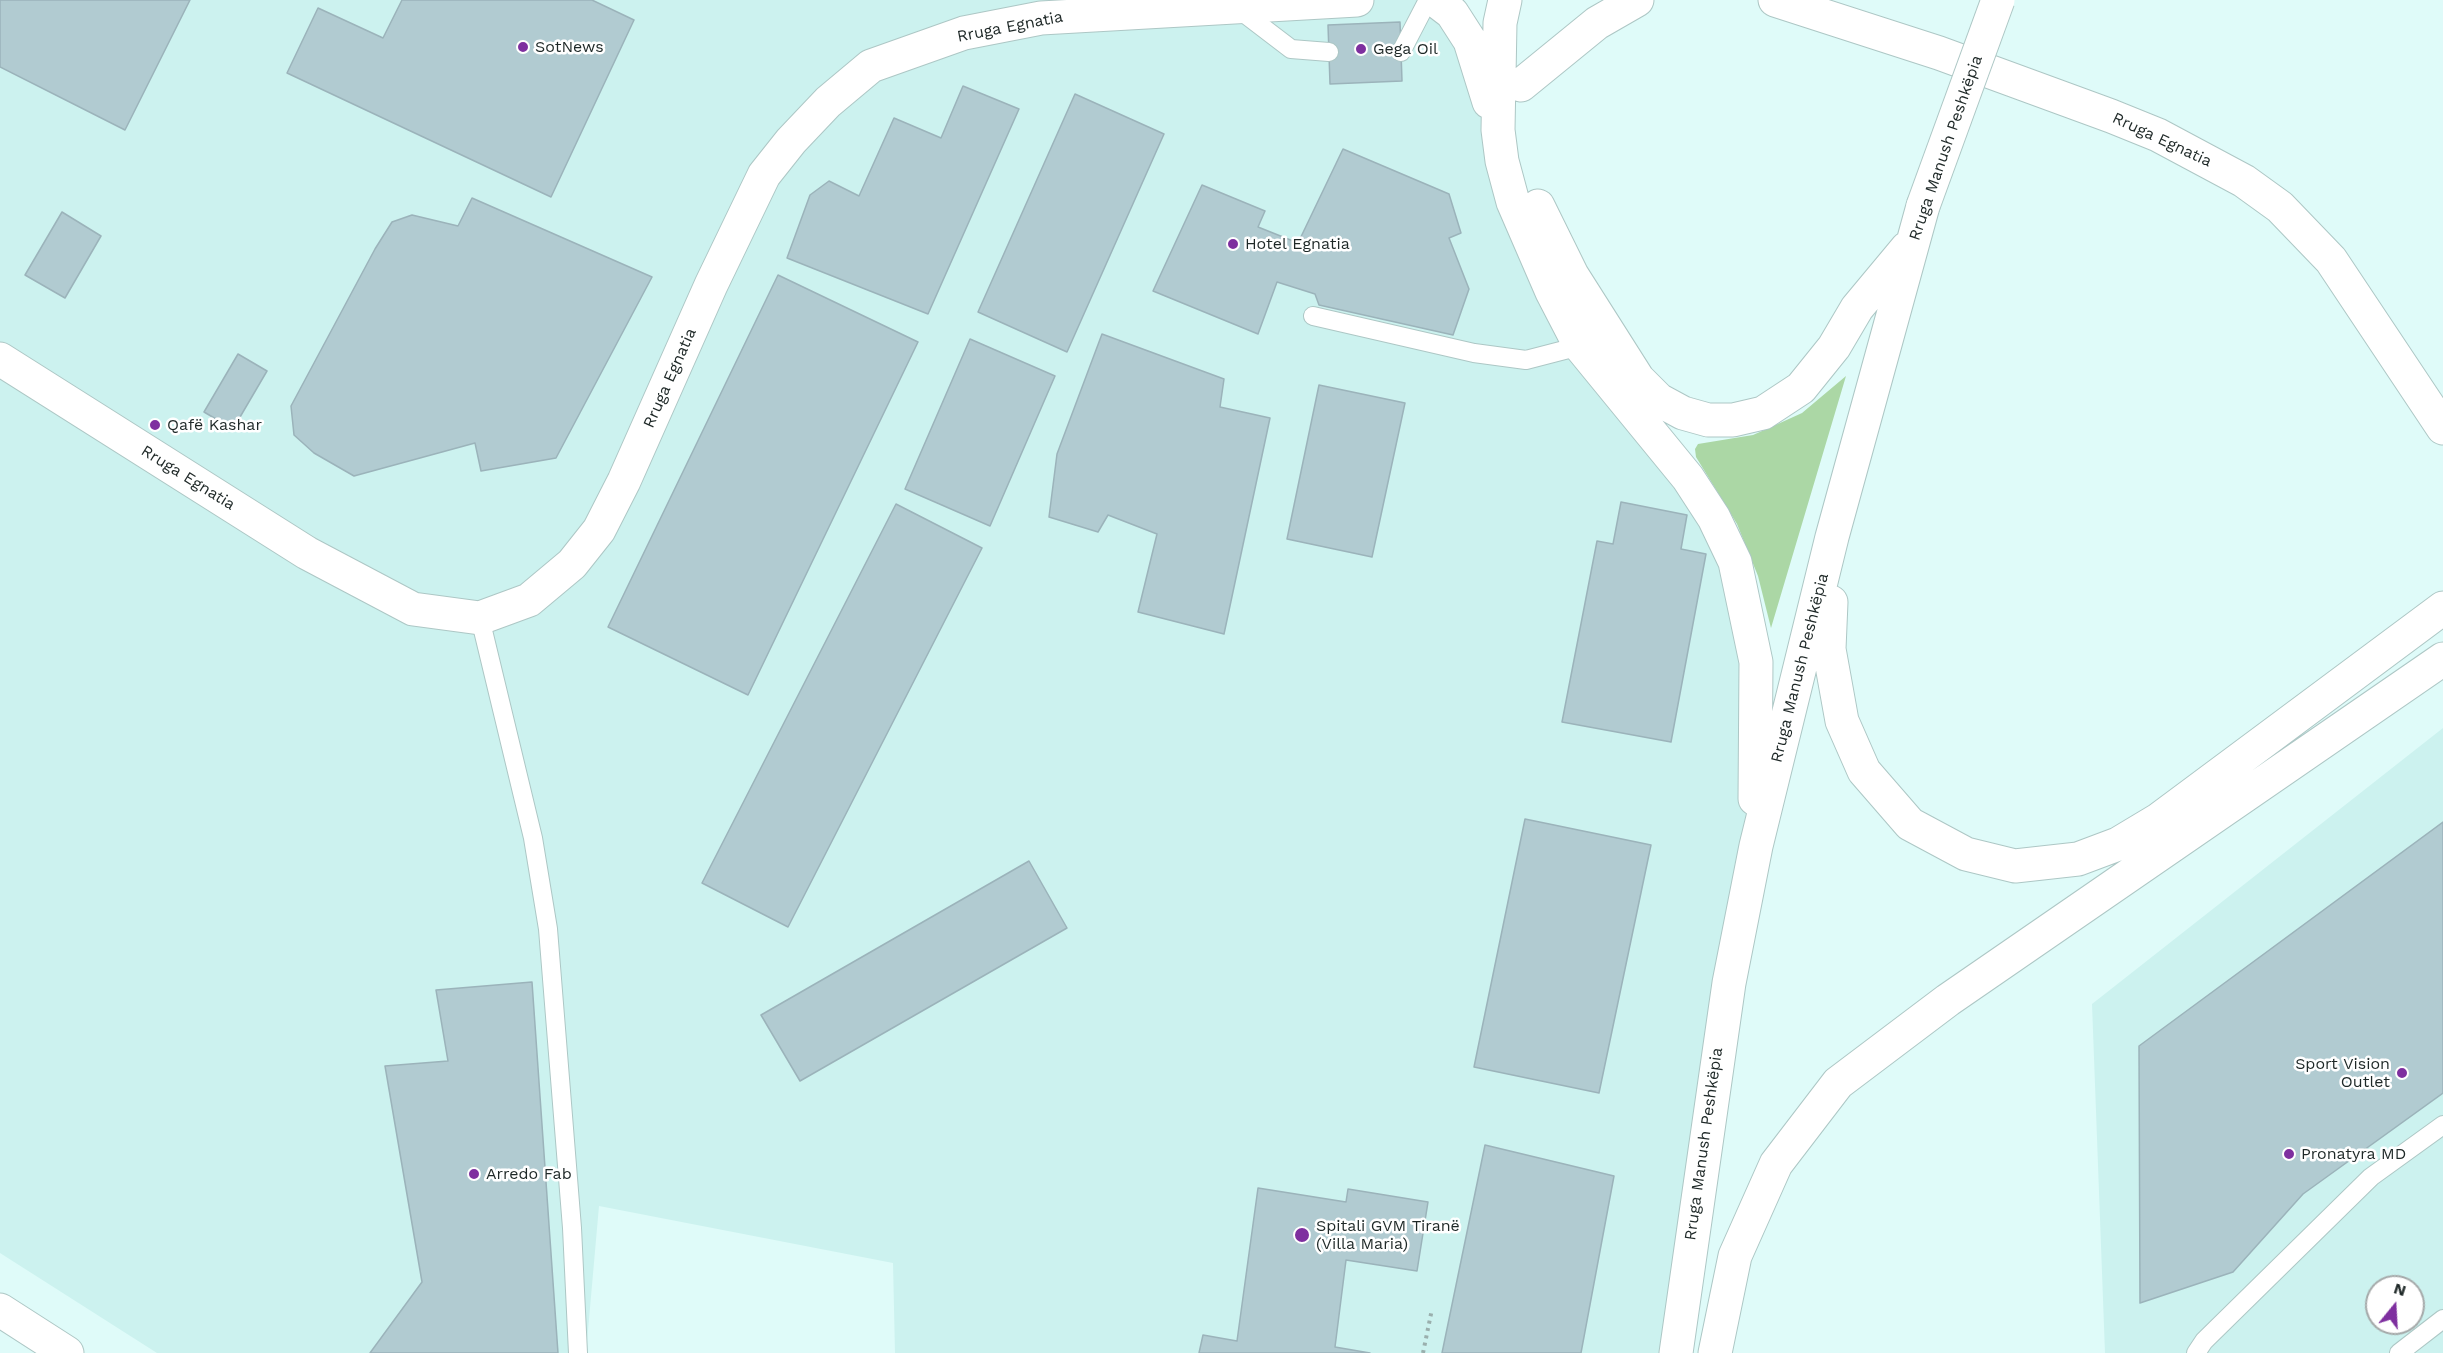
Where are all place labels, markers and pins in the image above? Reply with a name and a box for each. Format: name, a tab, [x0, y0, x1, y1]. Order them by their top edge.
place label: SotNews	[535, 37, 604, 57]
place label: Gega Oil	[1373, 39, 1438, 59]
marker: SotNews	[516, 40, 530, 54]
marker: Gega Oil	[1354, 42, 1368, 56]
place label: Hotel Egnatia	[1245, 234, 1350, 254]
marker: Hotel Egnatia	[1226, 237, 1240, 251]
place label: Qafë Kashar	[167, 415, 262, 435]
marker: Qafë Kashar	[148, 418, 162, 432]
place label: Sport Vision Outlet	[2295, 1054, 2390, 1092]
marker: Sport Vision Outlet	[2395, 1066, 2409, 1080]
place label: Pronatyra MD	[2301, 1144, 2406, 1164]
marker: Pronatyra MD	[2282, 1147, 2296, 1161]
place label: Arredo Fab	[486, 1164, 572, 1184]
marker: Arredo Fab	[467, 1167, 481, 1181]
place label: Spitali GVM Tiranë (Villa Maria)	[1316, 1216, 1460, 1254]
marker: Spitali GVM Tiranë (Villa Maria)	[1293, 1226, 1311, 1244]

